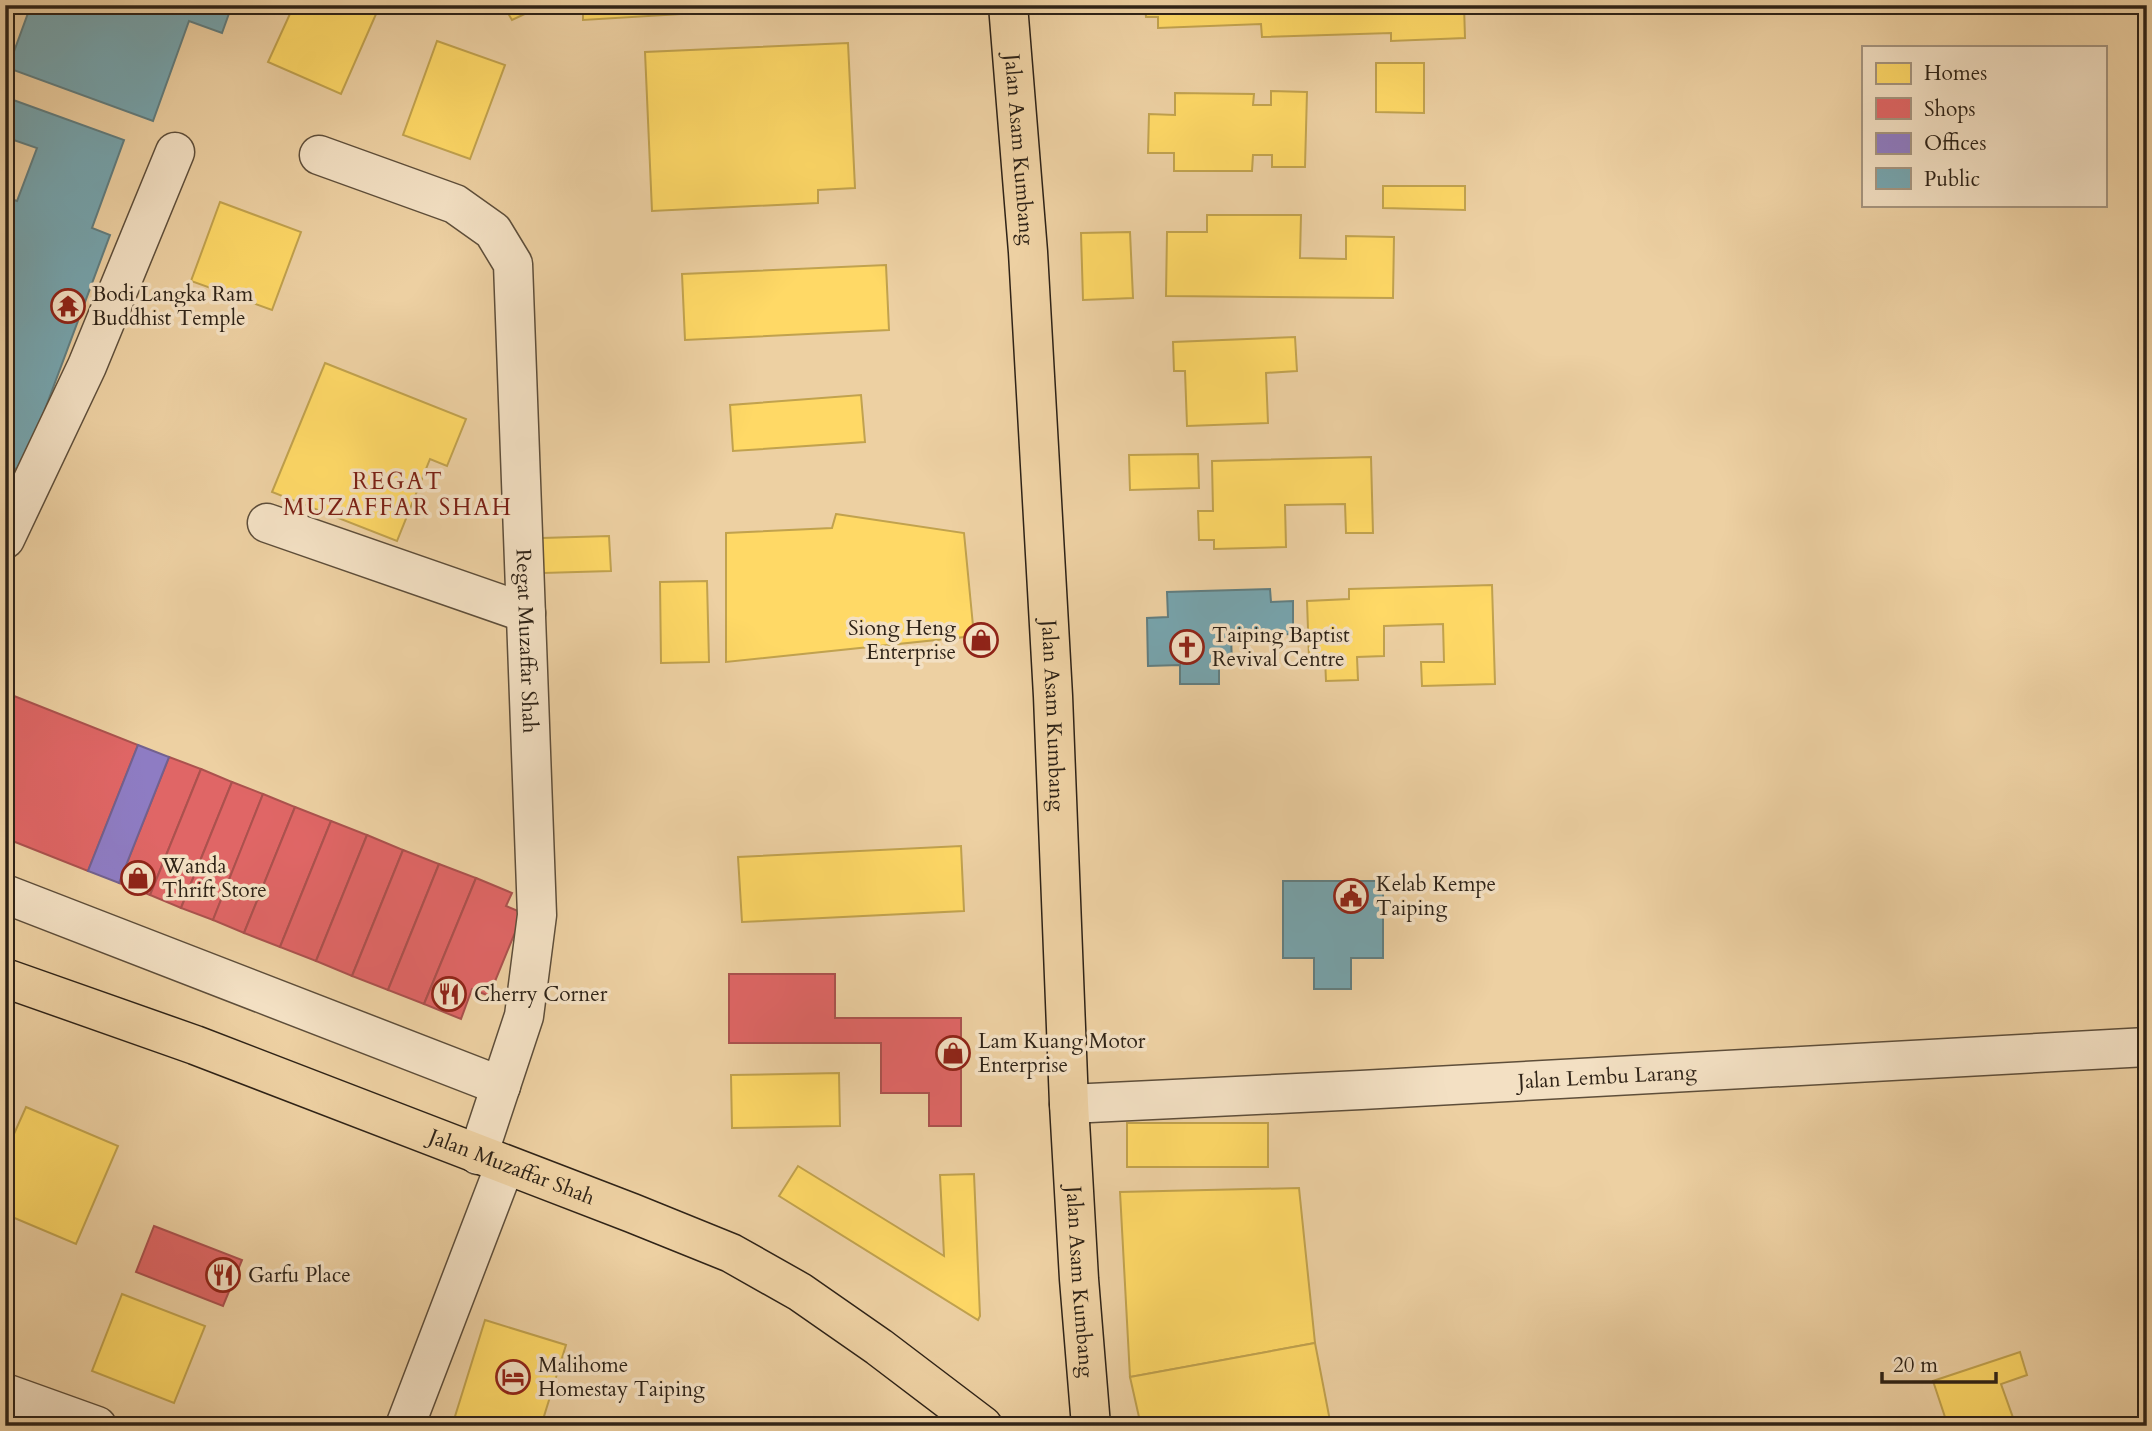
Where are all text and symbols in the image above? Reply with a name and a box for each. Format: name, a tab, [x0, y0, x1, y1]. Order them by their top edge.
legend	[1862, 46, 2106, 206]
street label: Jalan Asam Kumbang	[997, 50, 1042, 246]
text: Homes	[1924, 59, 1987, 88]
text: Shops	[1924, 95, 1976, 124]
text: Offices	[1924, 129, 1986, 158]
text: Public	[1924, 165, 1980, 194]
place label: Bodi Langka Ram Buddhist Temple	[92, 280, 253, 333]
temple icon: Bodi Langka Ram Buddhist Temple	[49, 287, 87, 325]
district label: REGAT MUZAFFAR SHAH	[283, 466, 513, 523]
street label: Regat Muzaffar Shah	[509, 548, 545, 734]
place label: Siong Heng Enterprise	[848, 614, 956, 667]
street label: Jalan Asam Kumbang	[1034, 616, 1072, 812]
shop icon: Siong Heng Enterprise	[962, 621, 1000, 659]
place label: Taiping Baptist Revival Centre	[1212, 621, 1350, 674]
church icon: Taiping Baptist Revival Centre	[1168, 628, 1206, 666]
place label: Wanda Thrift Store	[161, 852, 267, 905]
shop icon: Wanda Thrift Store	[119, 859, 157, 897]
place label: Kelab Kempe Taiping	[1376, 870, 1496, 923]
public building icon: Kelab Kempe Taiping	[1332, 877, 1370, 915]
restaurant icon: Cherry Corner	[430, 975, 468, 1013]
place label: Cherry Corner	[474, 980, 608, 1009]
place label: Lam Kuang Motor Enterprise	[978, 1027, 1146, 1080]
shop icon: Lam Kuang Motor Enterprise	[934, 1034, 972, 1072]
street label: Jalan Lembu Larang	[1514, 1057, 1698, 1096]
street label: Jalan Muzaffar Shah	[422, 1121, 600, 1212]
street label: Jalan Asam Kumbang	[1059, 1182, 1102, 1379]
restaurant icon: Garfu Place	[204, 1256, 242, 1294]
place label: Garfu Place	[248, 1261, 351, 1290]
scale bar	[1882, 1340, 1996, 1384]
place label: Malihome Homestay Taiping	[538, 1351, 705, 1404]
text: 20 m	[1893, 1351, 1938, 1380]
hotel icon: Malihome Homestay Taiping	[494, 1358, 532, 1396]

